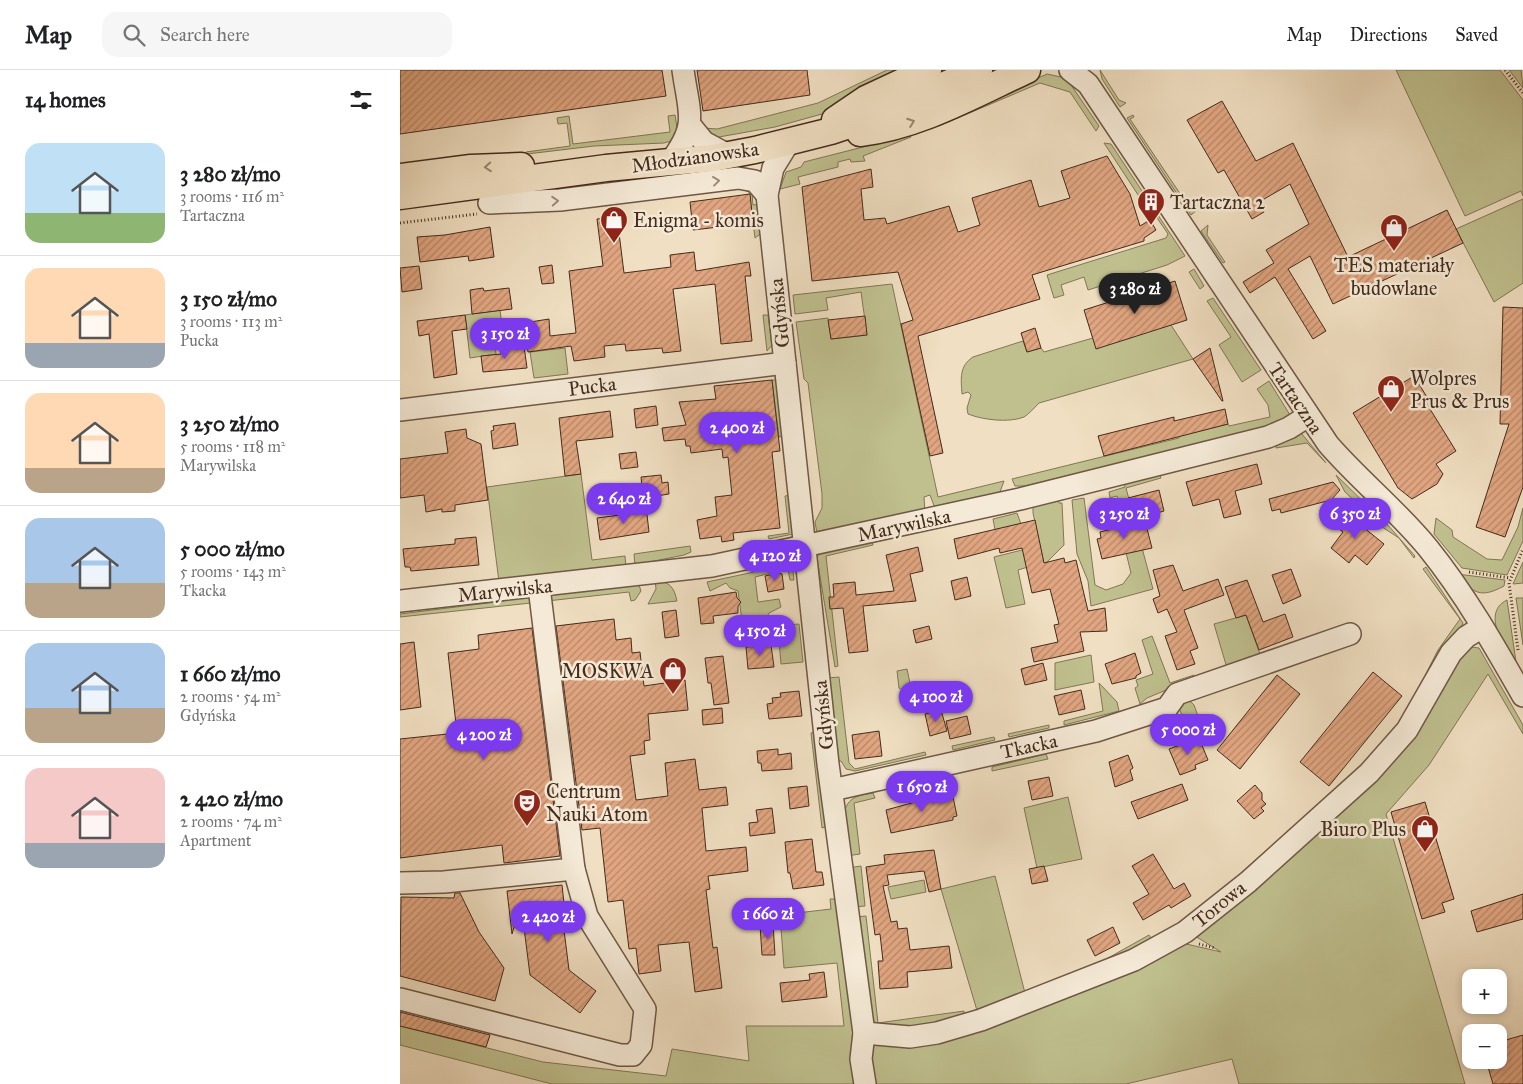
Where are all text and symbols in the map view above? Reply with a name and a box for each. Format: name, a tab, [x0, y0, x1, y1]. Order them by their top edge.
search box	[102, 12, 452, 57]
text: Map	[25, 20, 72, 50]
icon: search	[120, 21, 148, 49]
text: Search here	[160, 23, 250, 46]
text: Map	[1286, 24, 1322, 46]
text: Directions	[1350, 24, 1427, 46]
text: Saved	[1455, 24, 1498, 46]
icon: filters	[347, 86, 375, 114]
text: 14 homes	[25, 87, 106, 113]
one-way arrow	[907, 118, 915, 128]
street label: Młodzianowska	[630, 136, 761, 178]
text: 3 280 zł/mo	[180, 161, 281, 187]
one-way arrow	[484, 161, 492, 172]
icon: home	[65, 163, 125, 223]
one-way arrow	[712, 176, 721, 186]
text: 3 rooms · 116 m²	[180, 187, 284, 206]
building icon: Tartaczna 2	[1136, 187, 1166, 226]
place label: Tartaczna 2	[1170, 190, 1265, 214]
one-way arrow	[551, 195, 559, 206]
shop icon: Enigma - komis	[599, 205, 629, 244]
text: Tartaczna	[180, 206, 245, 225]
place label: Enigma - komis	[633, 208, 764, 233]
shop icon: TES materiały budowlane	[1379, 213, 1409, 252]
place label: TES materiały budowlane	[1334, 253, 1455, 300]
pin: 3 280 zł	[1083, 272, 1187, 315]
street label: Gdyńska	[763, 277, 795, 349]
text: 3 280 zł	[1110, 279, 1160, 298]
text: 3 150 zł/mo	[180, 286, 277, 312]
icon: home	[65, 288, 125, 348]
text: 3 rooms · 113 m²	[180, 312, 282, 331]
pin: 3 150 zł	[453, 318, 557, 360]
text: 3 150 zł	[481, 324, 529, 343]
text: Pucka	[180, 331, 219, 350]
street label: Tartaczna	[1263, 358, 1329, 439]
place label: Wolpres Prus & Prus	[1410, 366, 1509, 413]
street label: Pucka	[567, 371, 618, 401]
shop icon: Wolpres Prus & Prus	[1376, 374, 1406, 413]
text: 3 250 zł/mo	[180, 411, 279, 437]
pin: 2 400 zł	[685, 412, 789, 454]
icon: home	[65, 413, 125, 473]
text: 2 400 zł	[710, 418, 764, 437]
text: 5 rooms · 118 m²	[180, 437, 285, 456]
text: Marywilska	[180, 456, 256, 475]
pin: 2 640 zł	[572, 482, 676, 525]
text: 2 640 zł	[598, 489, 650, 508]
pin: 3 250 zł	[1072, 498, 1176, 540]
pin: 6 350 zł	[1303, 498, 1407, 540]
street label: Marywilska	[855, 503, 953, 547]
text: 3 250 zł	[1099, 504, 1149, 523]
text: 6 350 zł	[1330, 504, 1380, 523]
text: 5 000 zł/mo	[180, 536, 285, 562]
icon: home	[65, 538, 125, 598]
pin: 4 120 zł	[723, 540, 827, 582]
text: 4 120 zł	[749, 546, 801, 565]
text: 5 rooms · 143 m²	[180, 562, 286, 581]
street label: Marywilska	[457, 573, 554, 607]
text: Tkacka	[180, 581, 226, 600]
pin: 4 150 zł	[708, 614, 812, 657]
text: 4 150 zł	[735, 621, 785, 640]
shop icon: MOSKWA	[658, 656, 688, 695]
place label: MOSKWA	[561, 659, 655, 683]
text: 1 660 zł/mo	[180, 661, 280, 687]
icon: home	[65, 663, 125, 723]
street label: Gdyńska	[807, 679, 839, 751]
pin: 4 100 zł	[884, 680, 988, 723]
text: 2 rooms · 54 m²	[180, 687, 281, 706]
text: 4 100 zł	[910, 687, 962, 706]
text: Gdyńska	[180, 706, 236, 725]
pin: 5 000 zł	[1136, 714, 1240, 756]
pin: 4 200 zł	[432, 718, 536, 761]
text: 5 000 zł	[1161, 720, 1215, 739]
text: 4 200 zł	[457, 725, 511, 744]
street label: Tkacka	[998, 728, 1060, 764]
pin: 1 650 zł	[870, 770, 974, 813]
text: 1 650 zł	[897, 777, 947, 796]
place label: Centrum Nauki Atom	[546, 779, 648, 826]
text: 2 420 zł/mo	[180, 786, 283, 812]
icon: home	[65, 788, 125, 848]
theatre icon: Centrum Nauki Atom	[512, 788, 542, 827]
text: 2 rooms · 74 m²	[180, 812, 282, 831]
shop icon: Biuro Plus	[1410, 814, 1440, 853]
place label: Biuro Plus	[1320, 817, 1406, 841]
text: Apartment	[180, 831, 252, 850]
street label: Torowa	[1188, 875, 1251, 933]
pin: 1 660 zł	[716, 898, 820, 940]
pin: 2 420 zł	[496, 900, 600, 943]
text: 1 660 zł	[743, 904, 793, 923]
text: 2 420 zł	[522, 907, 574, 926]
map controls	[1462, 969, 1507, 1069]
button: +	[1462, 969, 1507, 1014]
button: −	[1462, 1024, 1507, 1069]

